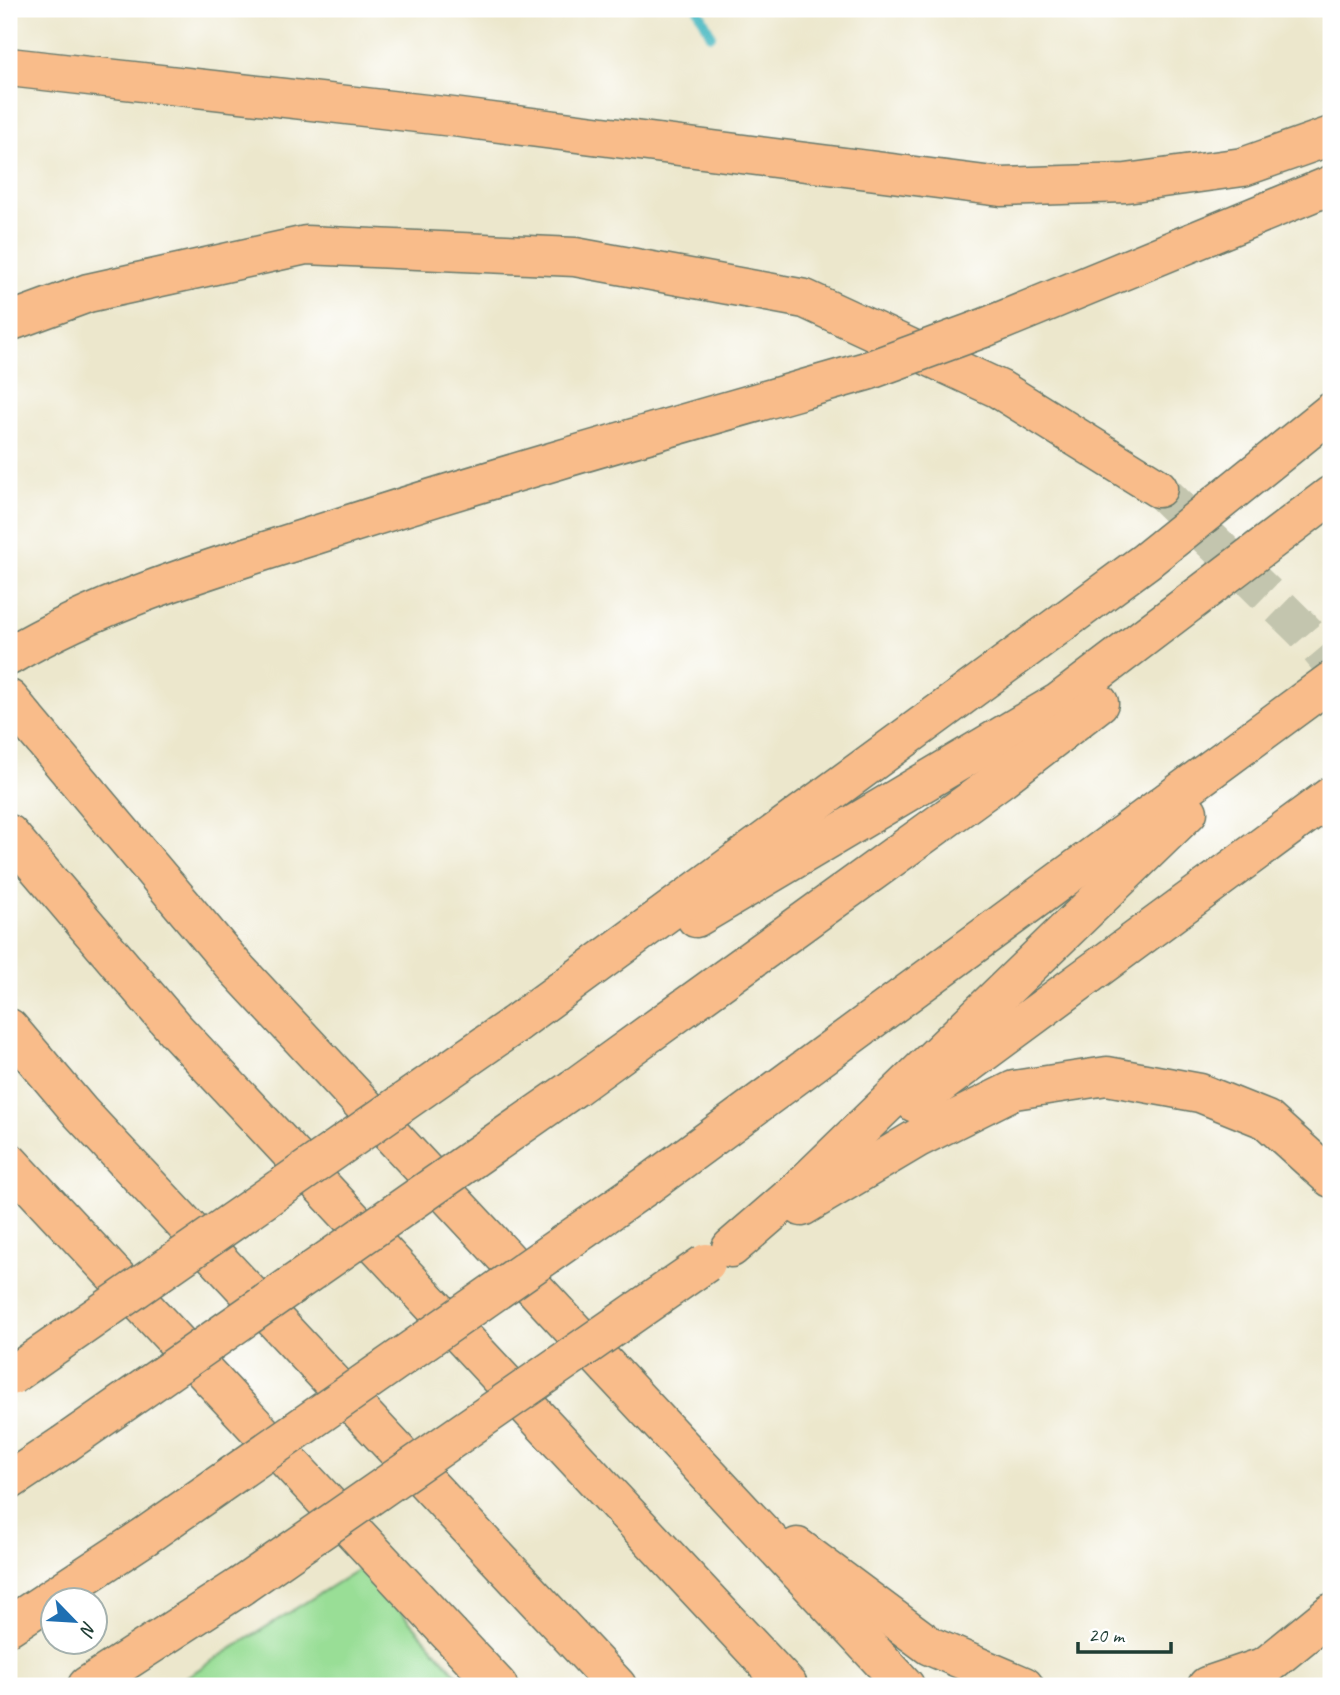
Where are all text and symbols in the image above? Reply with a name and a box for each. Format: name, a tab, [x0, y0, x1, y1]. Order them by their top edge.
north arrow	[38, 1586, 108, 1656]
scale bar	[1078, 1611, 1170, 1655]
text: N	[74, 1617, 102, 1641]
text: 20 m	[1088, 1622, 1126, 1648]

